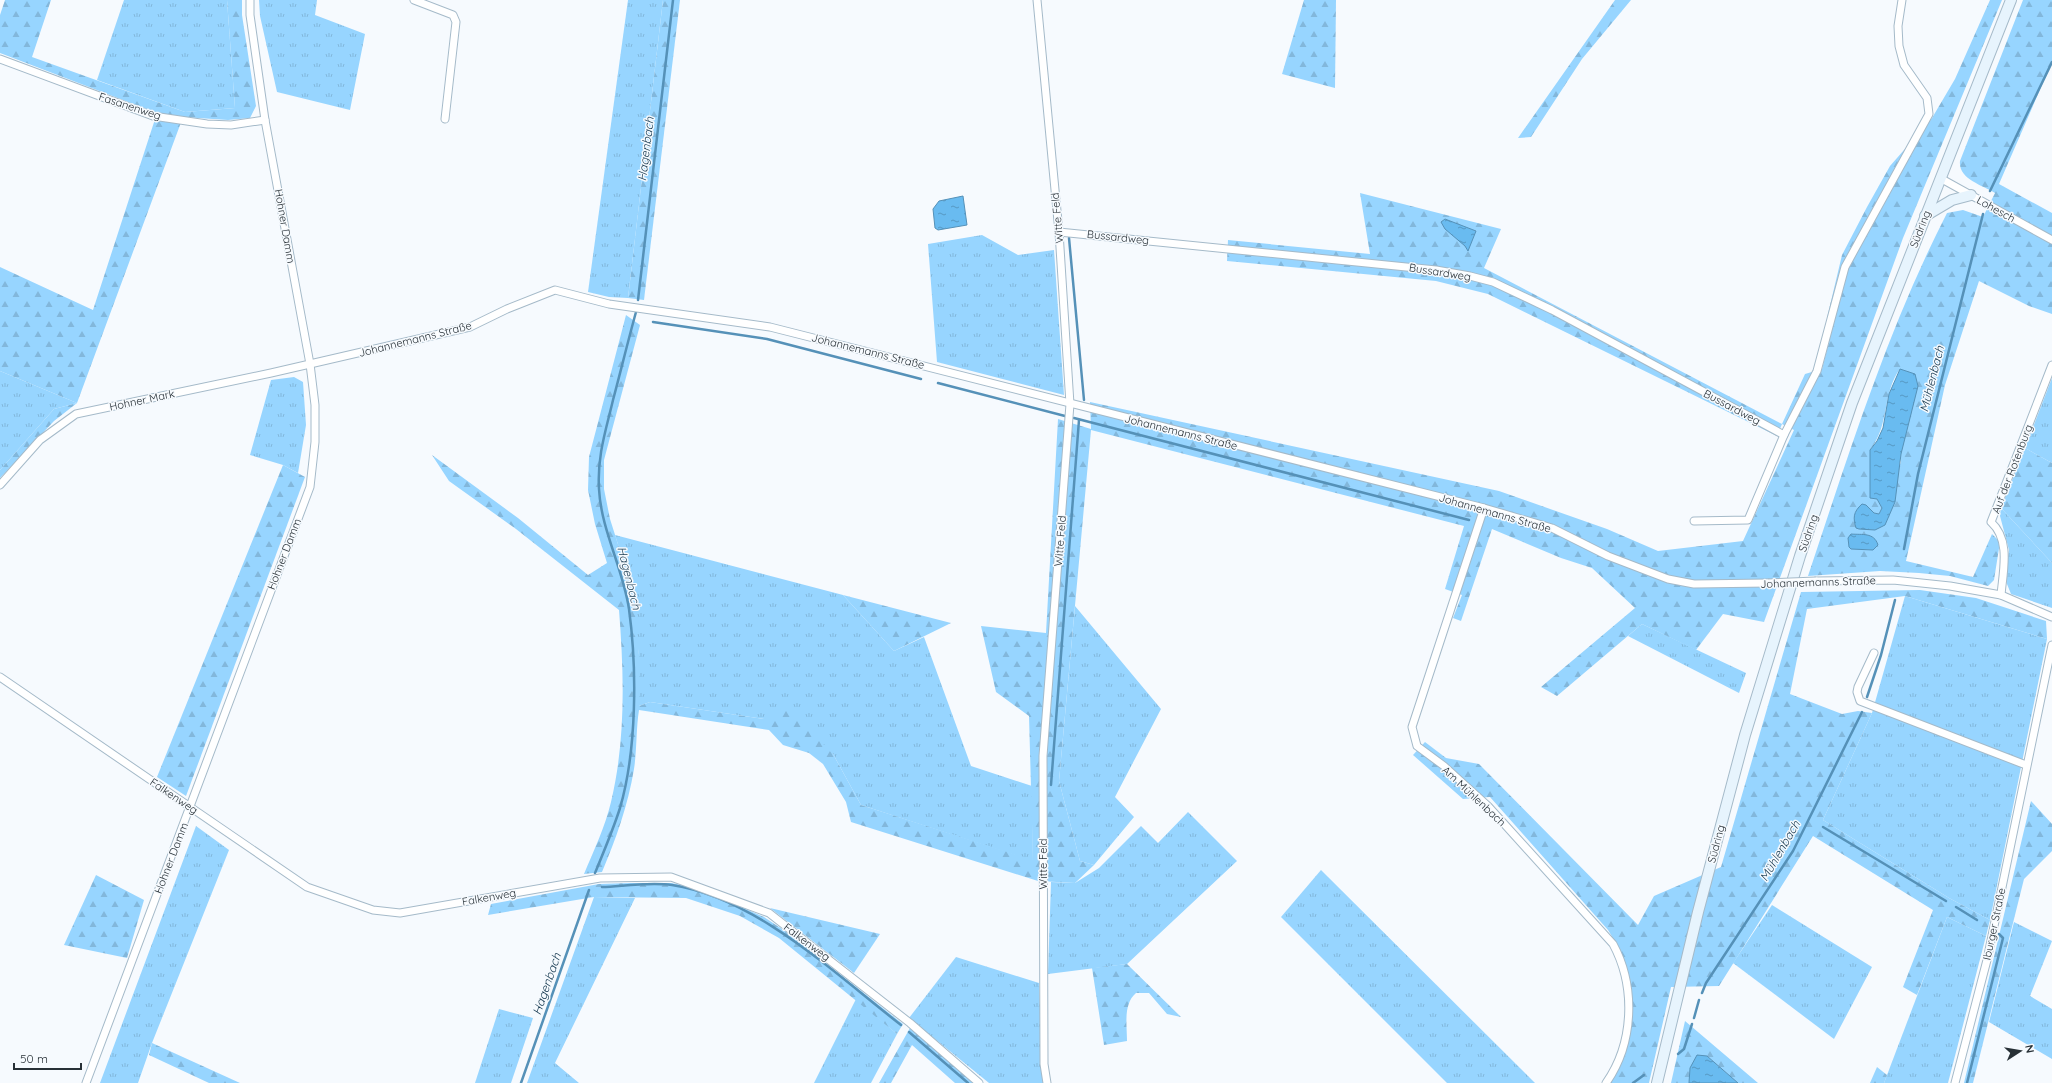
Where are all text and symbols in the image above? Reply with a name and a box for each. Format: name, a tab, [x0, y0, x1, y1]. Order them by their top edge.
street label: Fasanenweg	[97, 89, 163, 123]
water label: Hagenbach	[634, 116, 657, 182]
street label: Hohner Damm	[272, 188, 298, 264]
street label: Witte Feld	[1048, 192, 1066, 244]
street label: Lohesch	[1974, 193, 2018, 225]
street label: Südring	[1906, 208, 1934, 250]
street label: Bussardweg	[1086, 227, 1150, 247]
street label: Bussardweg	[1408, 260, 1472, 284]
street label: Johannemanns Straße	[357, 318, 473, 360]
street label: Johannemanns Straße	[810, 330, 926, 372]
water label: Mühlenbach	[1916, 344, 1947, 413]
street label: Hohner Mark	[108, 386, 176, 414]
street label: Bussardweg	[1701, 386, 1763, 428]
street label: Johannemanns Straße	[1123, 411, 1239, 453]
street label: Auf der Rotenburg	[1989, 422, 2035, 516]
street label: Johannemanns Straße	[1437, 490, 1553, 536]
street label: Südring	[1795, 512, 1821, 554]
street label: Witte Feld	[1051, 515, 1069, 567]
street label: Hohner Damm	[264, 516, 304, 592]
water label: Hagenbach	[614, 545, 645, 611]
street label: Johannemanns Straße	[1760, 573, 1876, 591]
street label: Am Mühlenbach	[1439, 763, 1509, 829]
street label: Falkenweg	[147, 775, 201, 817]
water label: Mühlenbach	[1756, 818, 1803, 884]
street label: Hohner Damm	[151, 820, 191, 896]
street label: Südring	[1704, 823, 1728, 865]
street label: Witte Feld	[1036, 839, 1050, 889]
street label: Falkenweg	[461, 885, 517, 909]
street label: Iburger Straße	[1980, 887, 2008, 961]
street label: Falkenweg	[781, 920, 833, 964]
water label: Hagenbach	[529, 951, 564, 1017]
north arrow	[2000, 1031, 2040, 1071]
text: N	[2022, 1044, 2037, 1054]
scale bar	[14, 1045, 81, 1071]
text: 50 m	[20, 1051, 48, 1066]

